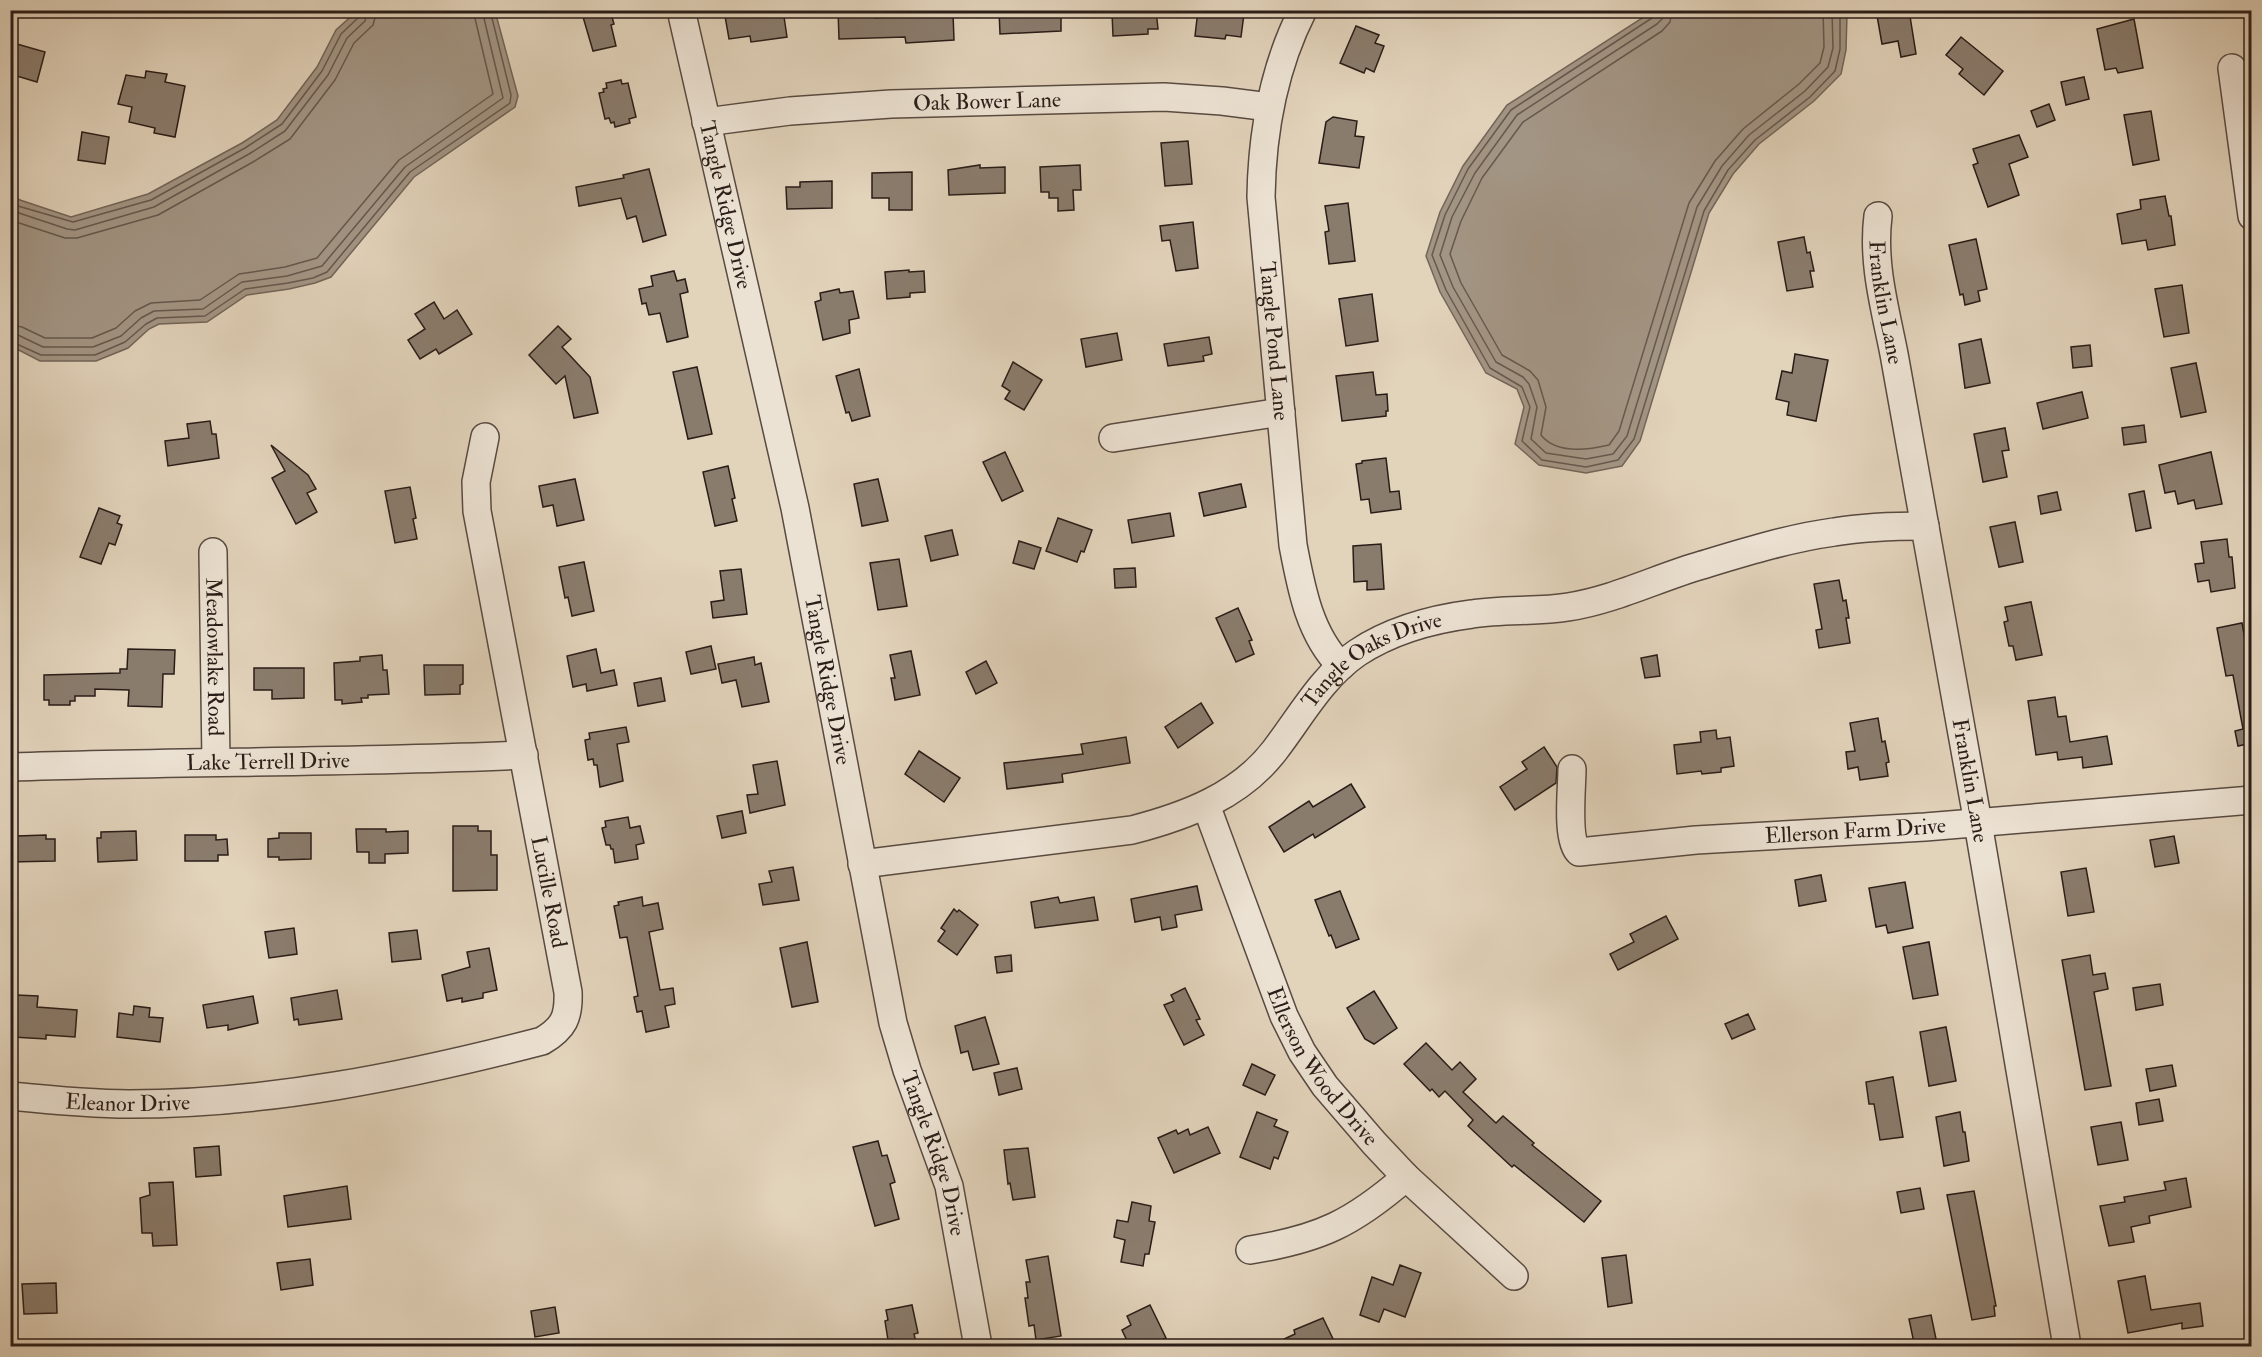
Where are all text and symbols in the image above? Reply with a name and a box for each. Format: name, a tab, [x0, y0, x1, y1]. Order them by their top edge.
street label: Oak Bower Lane	[913, 86, 1061, 117]
street label: Tangle Ridge Drive	[693, 118, 758, 292]
street label: Franklin Lane	[1862, 240, 1910, 366]
street label: Tangle Pond Lane	[1253, 260, 1295, 422]
street label: Meadowlake Road	[199, 577, 230, 737]
street label: Tangle Ridge Drive	[798, 593, 858, 767]
street label: Tangle Oaks Drive	[1296, 606, 1445, 714]
street label: Franklin Lane	[1946, 716, 1995, 845]
street label: Lake Terrell Drive	[186, 746, 350, 777]
street label: Ellerson Farm Drive	[1764, 811, 1947, 850]
street label: Lucille Road	[524, 834, 574, 950]
street label: Ellerson Wood Drive	[1260, 983, 1384, 1152]
street label: Tangle Ridge Drive	[894, 1067, 972, 1238]
street label: Eleanor Drive	[64, 1087, 191, 1118]

